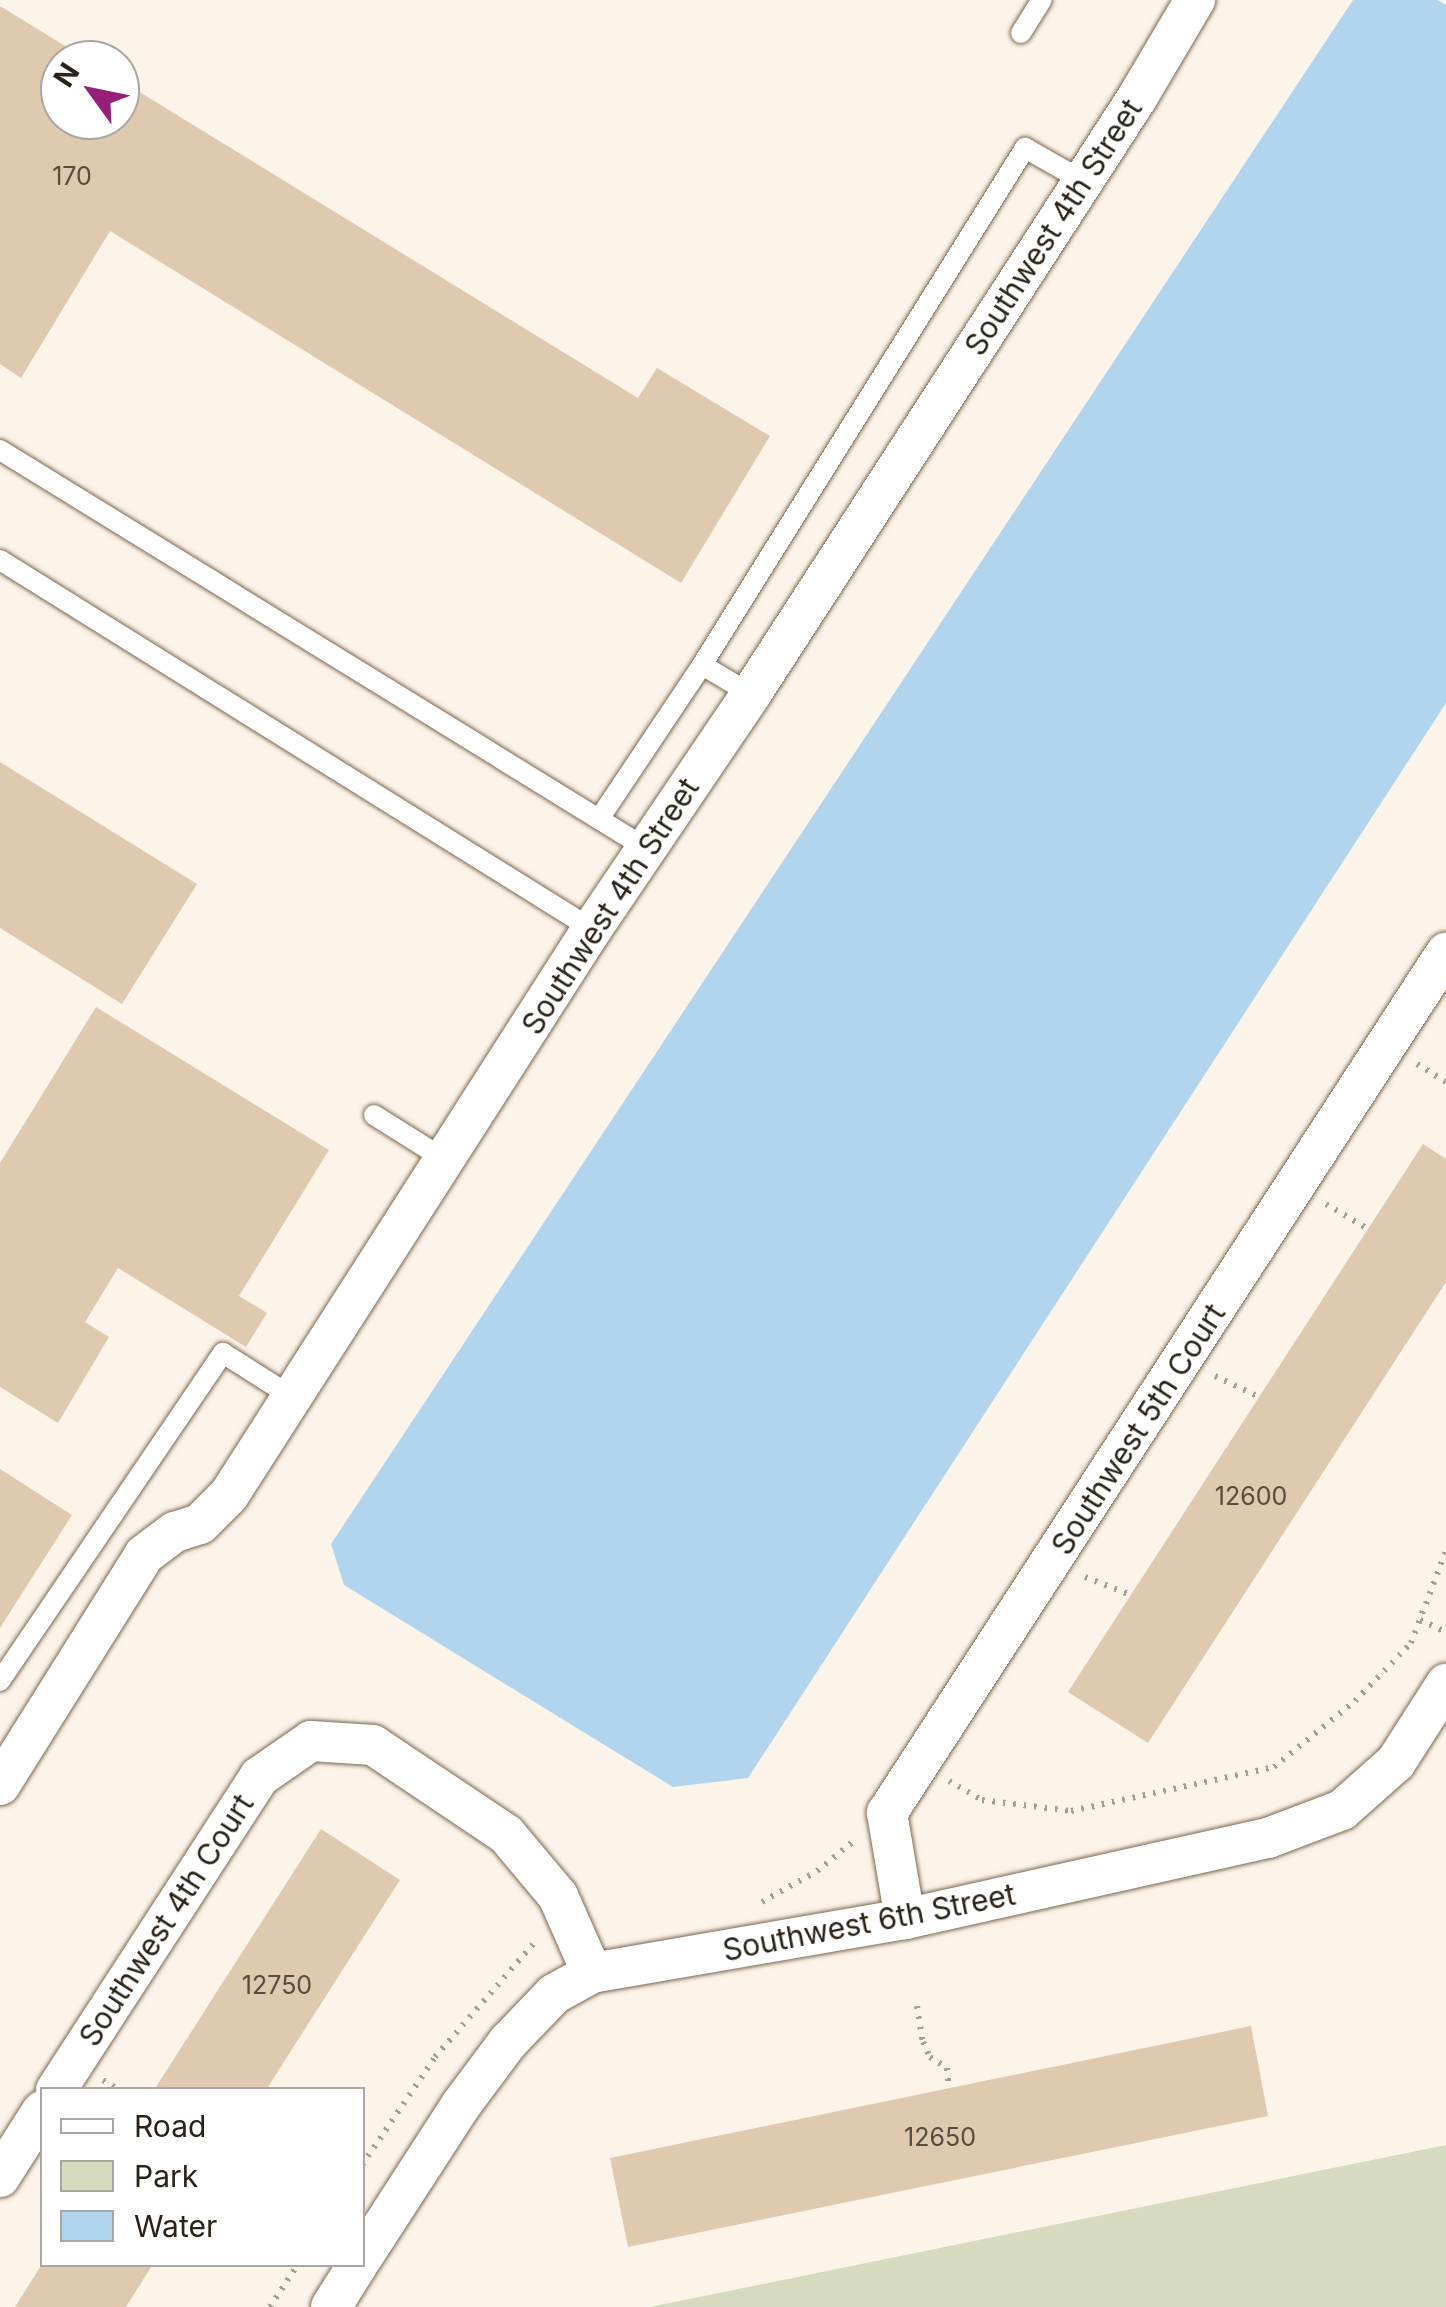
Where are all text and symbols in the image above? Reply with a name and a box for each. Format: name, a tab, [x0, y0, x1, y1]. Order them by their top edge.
north arrow	[40, 40, 140, 140]
text: N	[46, 57, 87, 93]
street label: Southwest 4th Street	[957, 92, 1149, 362]
house number: 170	[52, 161, 92, 191]
street label: Southwest 4th Street	[514, 771, 706, 1041]
street label: Southwest 5th Court	[1044, 1297, 1232, 1561]
house number: 12600	[1215, 1481, 1287, 1511]
street label: Southwest 4th Court	[71, 1787, 261, 2053]
street label: Southwest 6th Street	[720, 1876, 1018, 1968]
house number: 12750	[242, 1970, 312, 2000]
legend	[40, 2087, 365, 2267]
text: Road	[134, 2108, 206, 2144]
house number: 12650	[904, 2122, 976, 2152]
text: Park	[134, 2158, 198, 2194]
text: Water	[134, 2208, 217, 2244]

